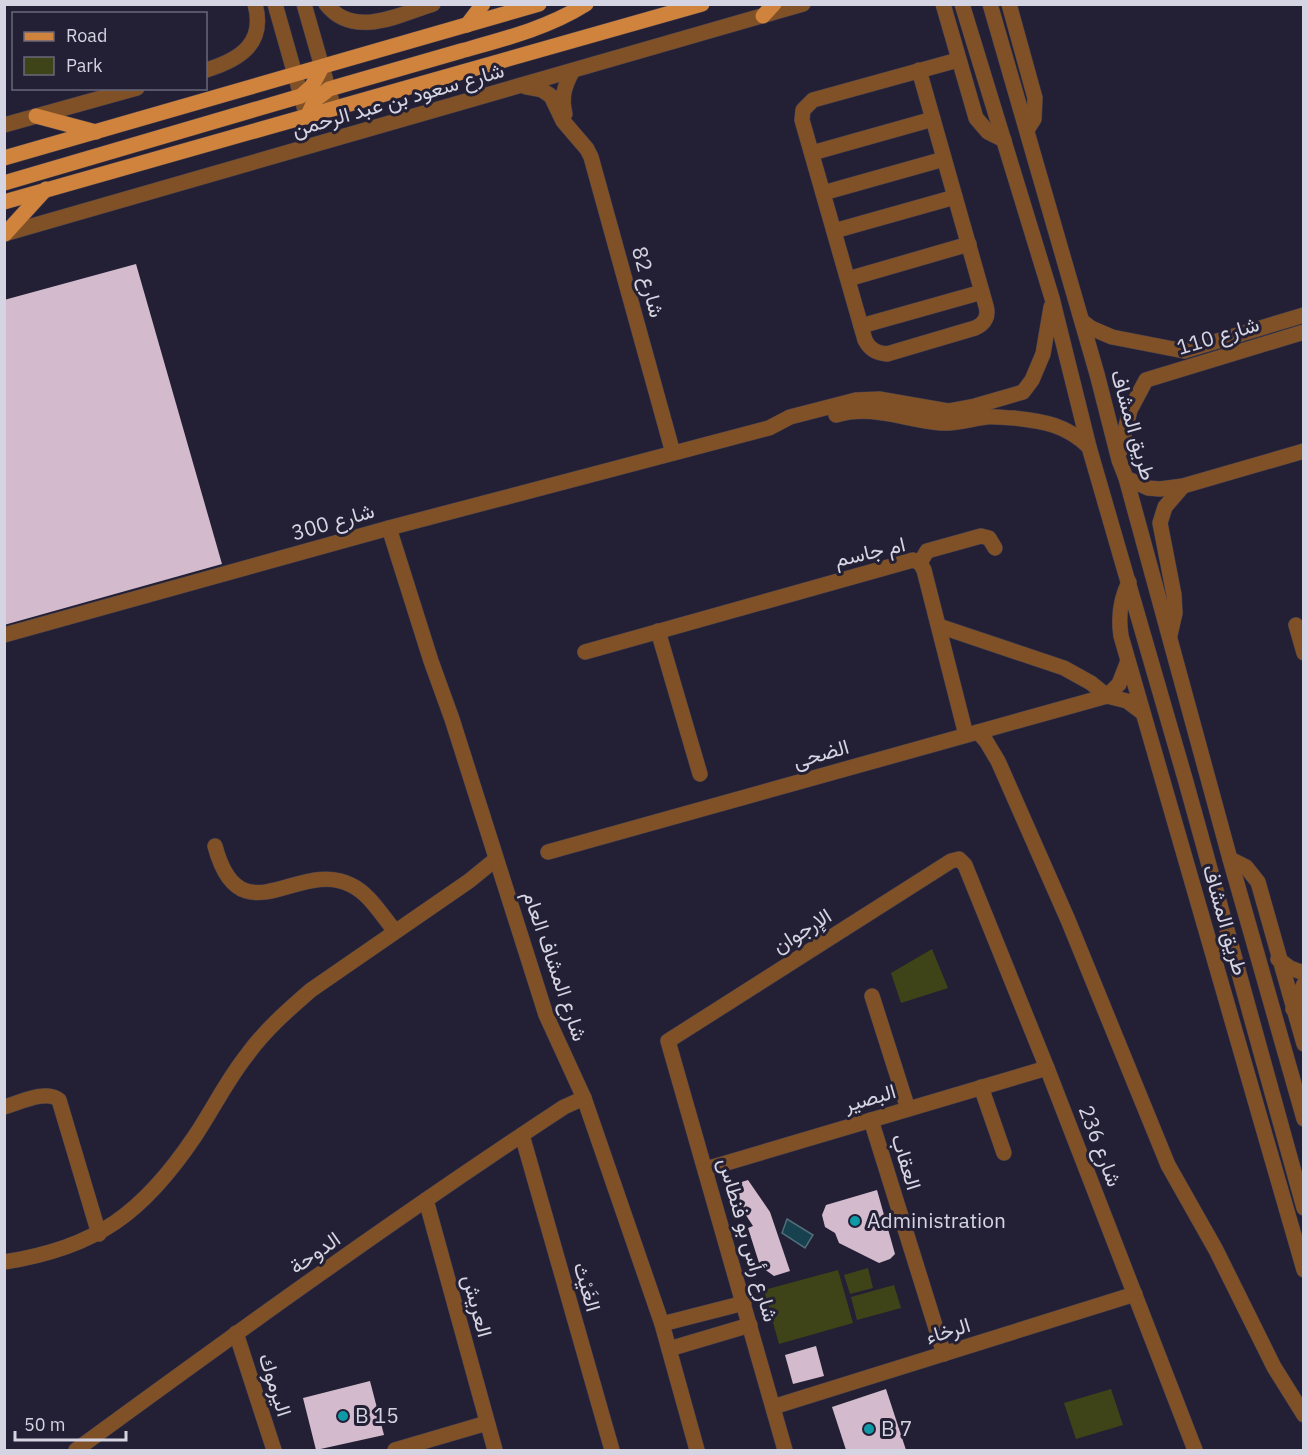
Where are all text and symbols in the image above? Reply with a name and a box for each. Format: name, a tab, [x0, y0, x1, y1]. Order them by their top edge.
legend	[12, 12, 207, 90]
text: Road	[66, 24, 107, 47]
text: Park	[66, 54, 103, 77]
street label: شارع سعود بن عبد الرحمن	[288, 55, 507, 144]
street label: شارع 82	[625, 243, 672, 321]
street label: شارع 110	[1173, 309, 1263, 362]
street label: طريق المشاف	[1105, 366, 1163, 483]
street label: شارع 300	[288, 496, 378, 547]
street label: ام جاسم	[832, 529, 908, 574]
street label: الضحى	[790, 732, 852, 774]
street label: طريق المشاف	[1197, 861, 1255, 978]
street label: شارع المشاف العام	[516, 887, 595, 1045]
street label: الإرجوان	[767, 901, 837, 960]
street label: البصير	[840, 1076, 899, 1118]
street label: شارع 236	[1072, 1101, 1129, 1191]
street label: العقاب	[885, 1130, 929, 1193]
street label: شارع رأس بو فنطاس	[711, 1155, 786, 1325]
place label: Administration	[867, 1206, 1006, 1234]
marker: Administration	[848, 1214, 862, 1228]
street label: الدوحة	[283, 1225, 346, 1280]
street label: الغَيْث	[568, 1259, 608, 1315]
street label: العريش	[456, 1271, 500, 1340]
street label: الرخاء	[922, 1310, 974, 1350]
street label: اليرموك	[253, 1350, 299, 1420]
place label: B 15	[355, 1401, 399, 1429]
scale bar	[15, 1404, 126, 1442]
marker: B 15	[336, 1409, 350, 1423]
text: 50 m	[24, 1413, 66, 1436]
place label: B 7	[881, 1414, 912, 1442]
marker: B 7	[862, 1422, 876, 1436]

